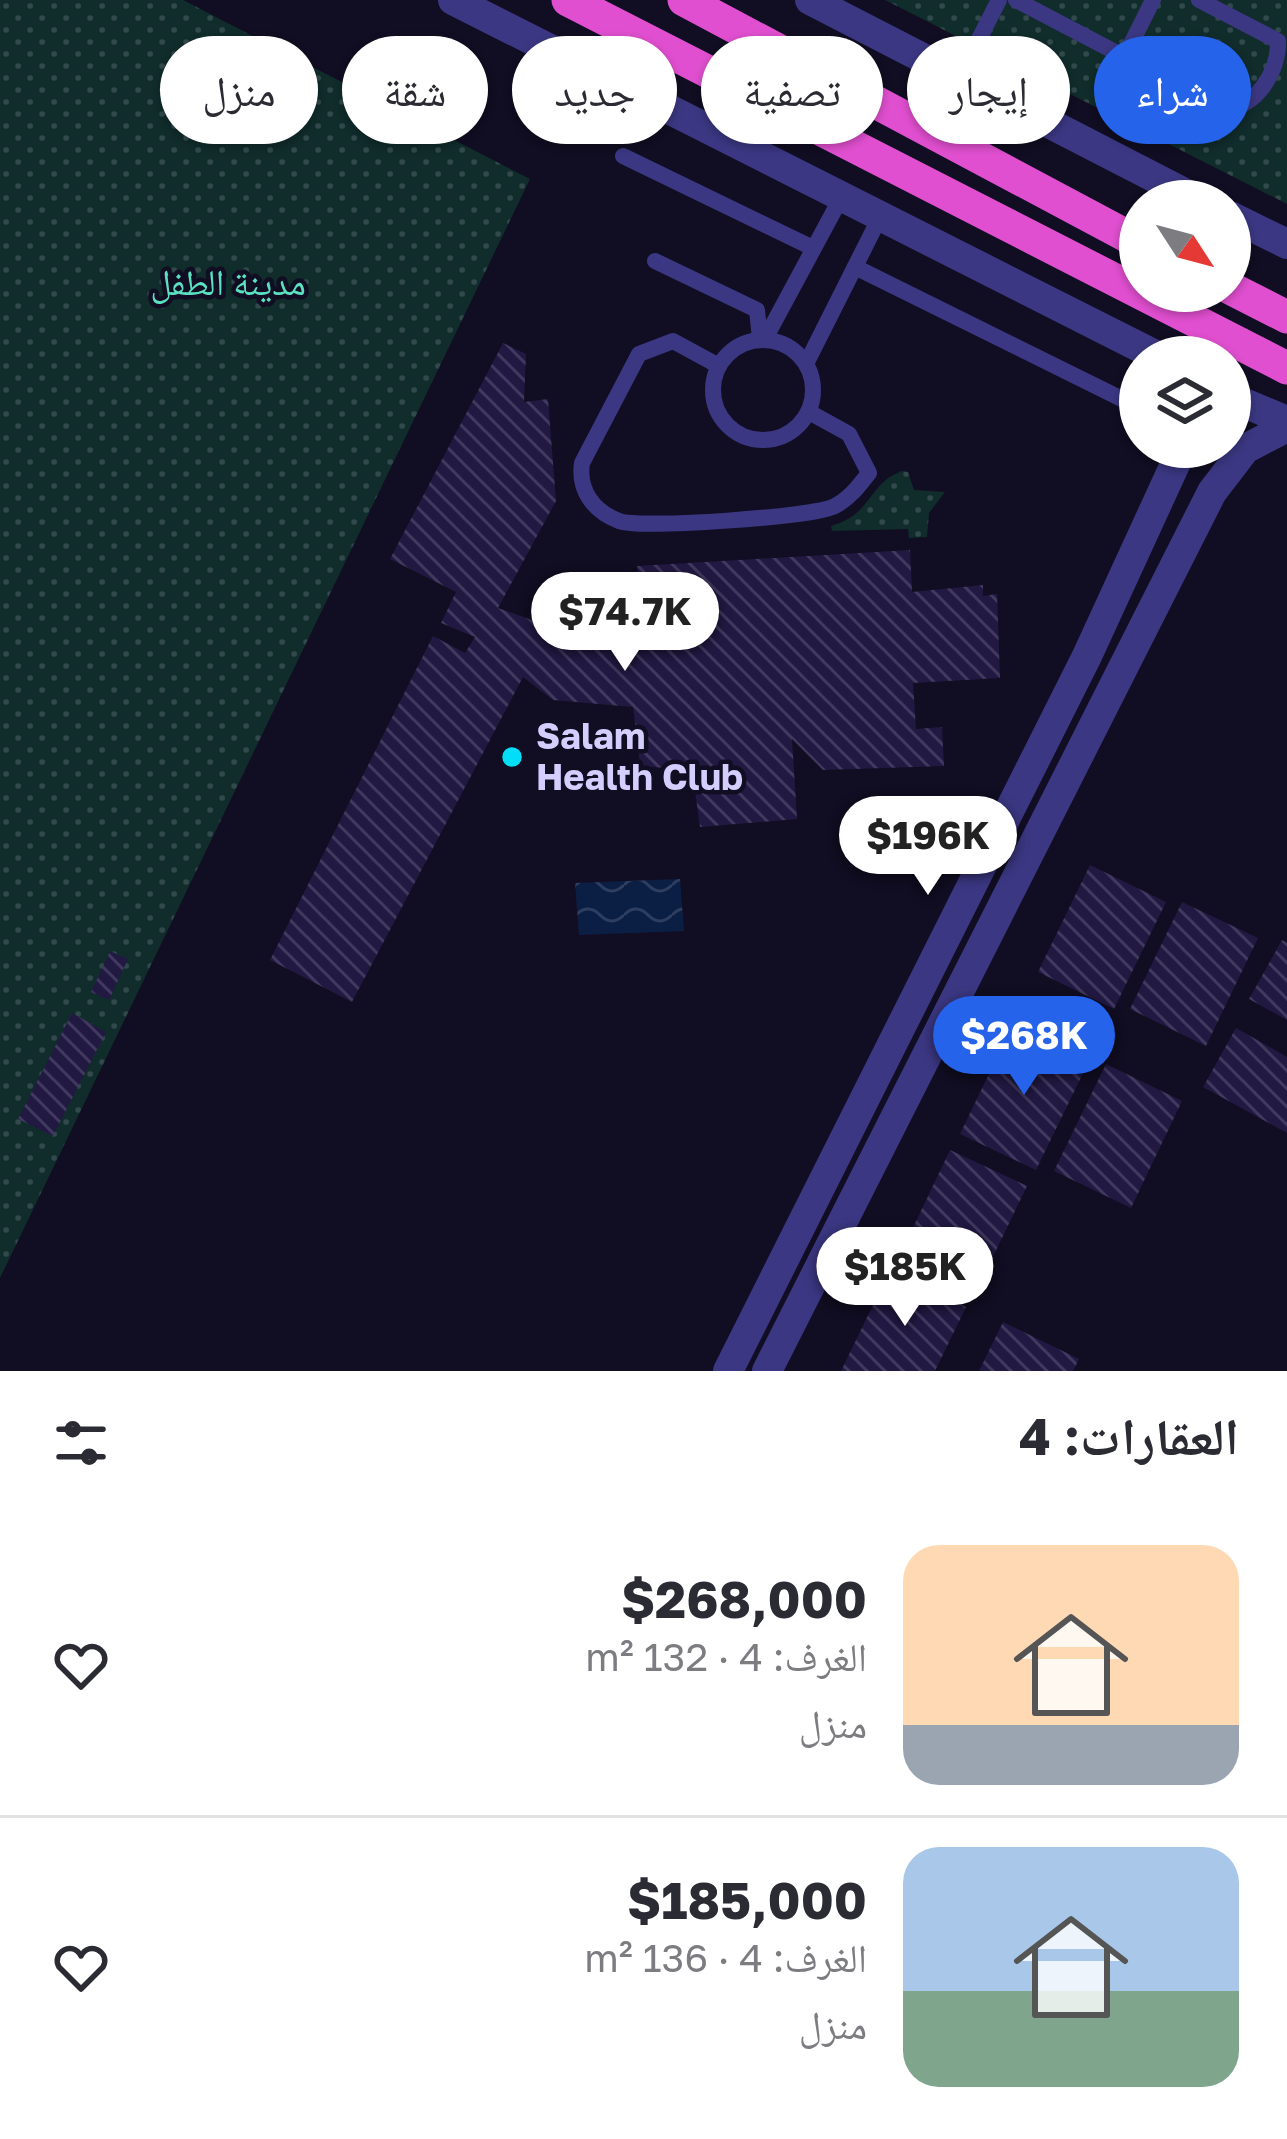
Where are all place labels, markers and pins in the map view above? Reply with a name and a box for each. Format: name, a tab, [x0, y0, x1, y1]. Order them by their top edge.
pin: $74.7K	[527, 572, 723, 674]
place label: Salam Health Club	[536, 714, 743, 798]
marker: Salam Health Club	[499, 744, 525, 770]
pin: $196K	[844, 796, 1012, 898]
pin: $268K	[940, 996, 1108, 1098]
pin: $185K	[821, 1227, 989, 1329]

